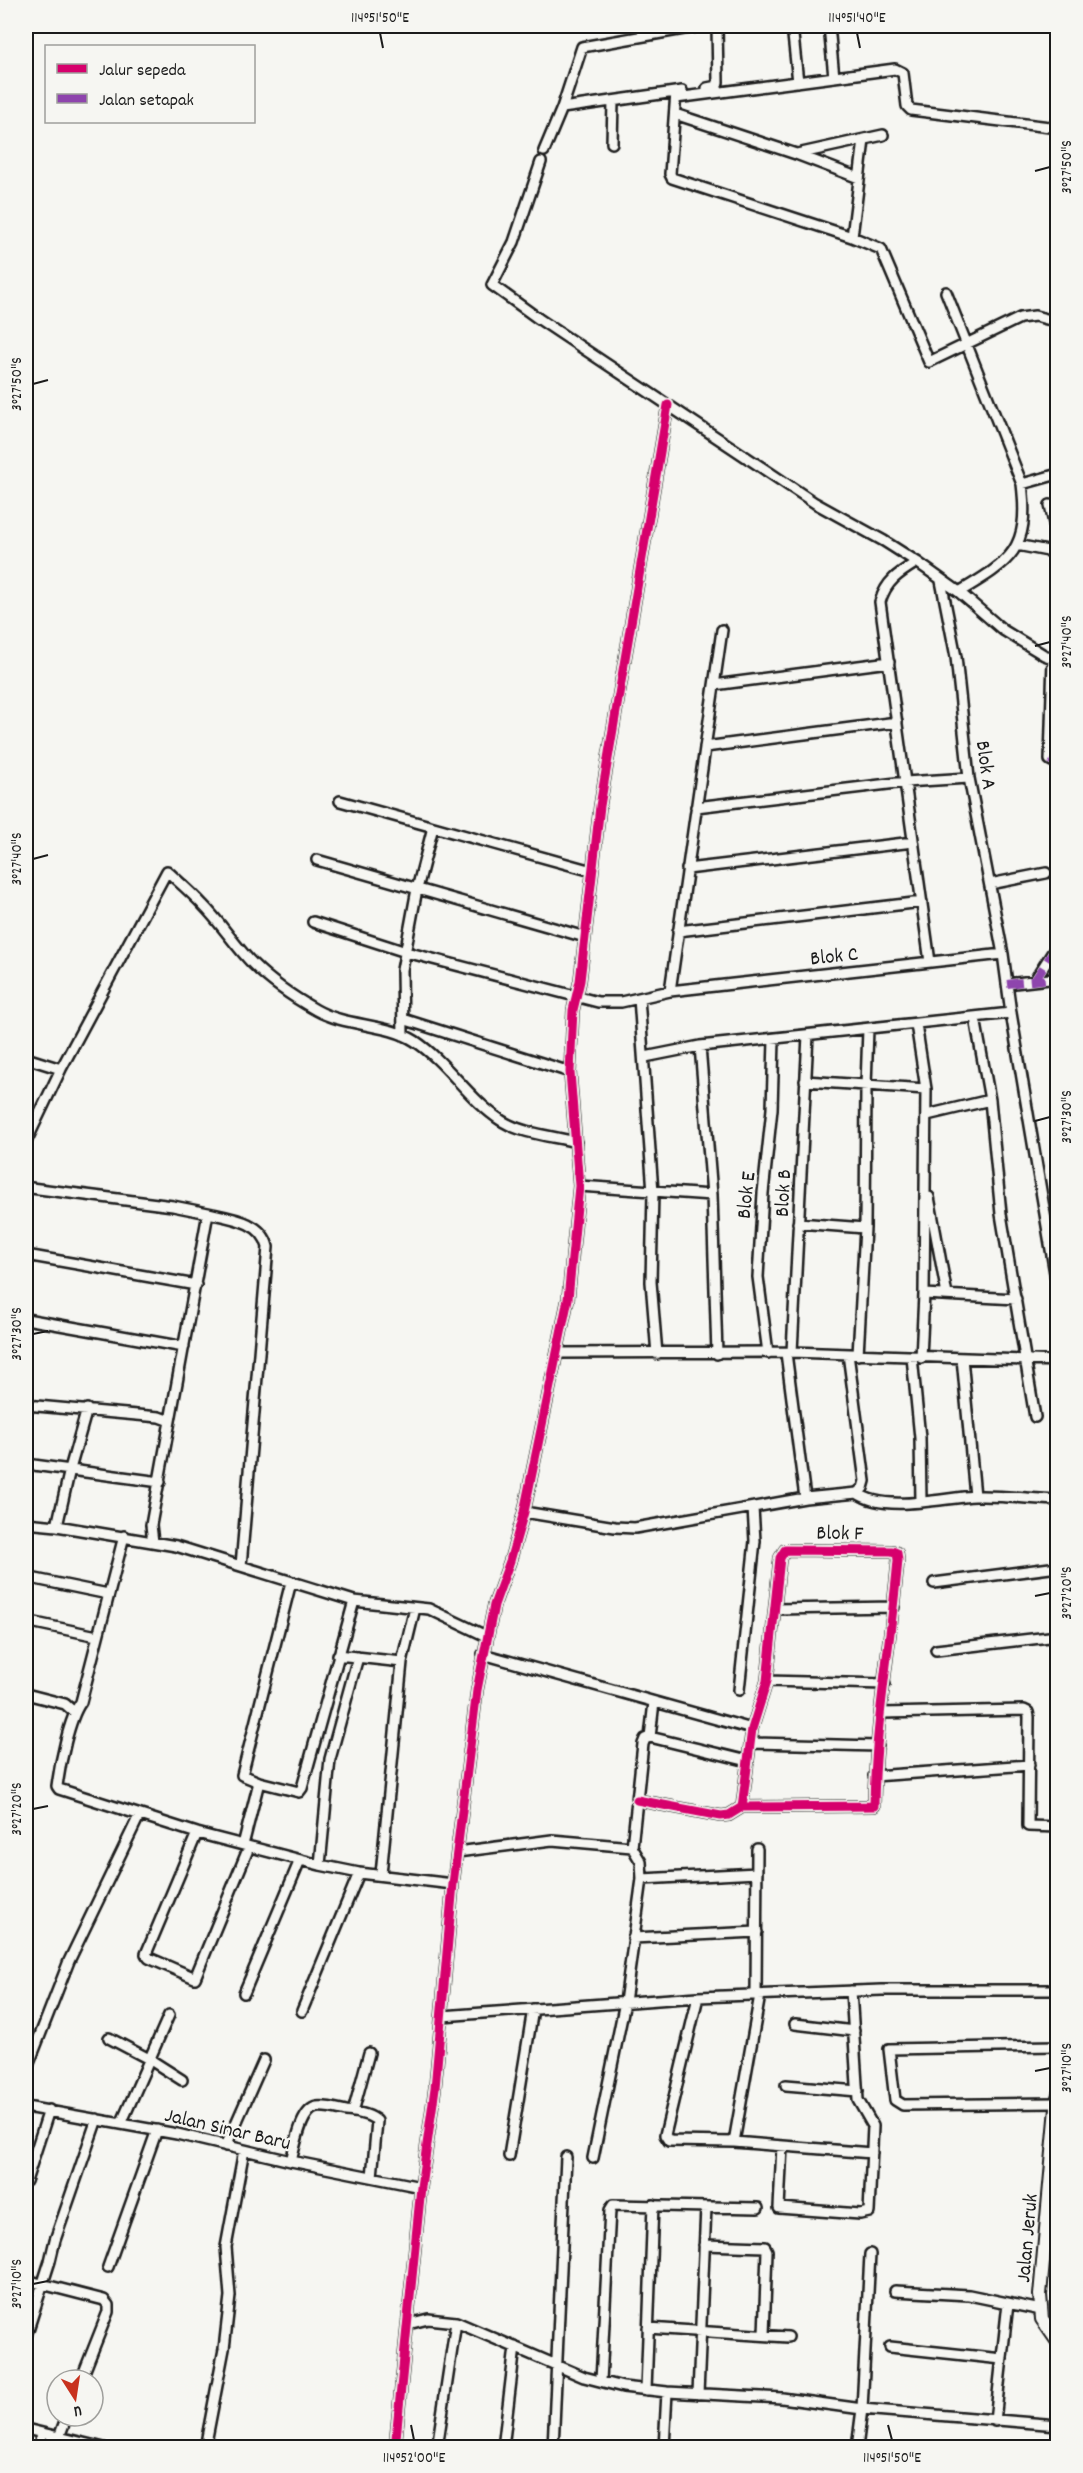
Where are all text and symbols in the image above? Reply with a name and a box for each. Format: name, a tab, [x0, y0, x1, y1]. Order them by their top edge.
text: 114°51'50"E	[351, 8, 409, 30]
text: 114°51'40"E	[828, 8, 886, 30]
legend	[45, 45, 255, 123]
text: Jalur sepeda	[99, 59, 186, 84]
text: Jalan setapak	[99, 89, 194, 114]
text: 3°27'50"S	[1057, 140, 1079, 194]
text: 3°27'50"S	[7, 357, 29, 411]
text: 3°27'40"S	[1057, 615, 1079, 669]
street label: Blok A	[966, 739, 1002, 792]
text: 3°27'40"S	[7, 832, 29, 886]
street label: Blok C	[809, 941, 860, 975]
text: 3°27'30"S	[1057, 1090, 1079, 1144]
street label: Blok B	[769, 1169, 801, 1218]
street label: Blok E	[731, 1170, 765, 1220]
text: 3°27'30"S	[7, 1307, 29, 1361]
street label: Blok F	[816, 1520, 864, 1550]
text: 3°27'20"S	[1057, 1566, 1079, 1620]
text: 3°27'20"S	[7, 1782, 29, 1836]
text: 3°27'10"S	[1057, 2043, 1079, 2093]
street label: Jalan Sinar Baru	[161, 2102, 293, 2160]
street label: Jalan Jeruk	[1010, 2193, 1048, 2284]
text: 3°27'10"S	[7, 2259, 29, 2309]
north arrow	[45, 2368, 105, 2428]
text: U	[71, 2398, 84, 2422]
text: 114°52'00"E	[383, 2448, 445, 2470]
text: 114°51'50"E	[863, 2448, 921, 2470]

